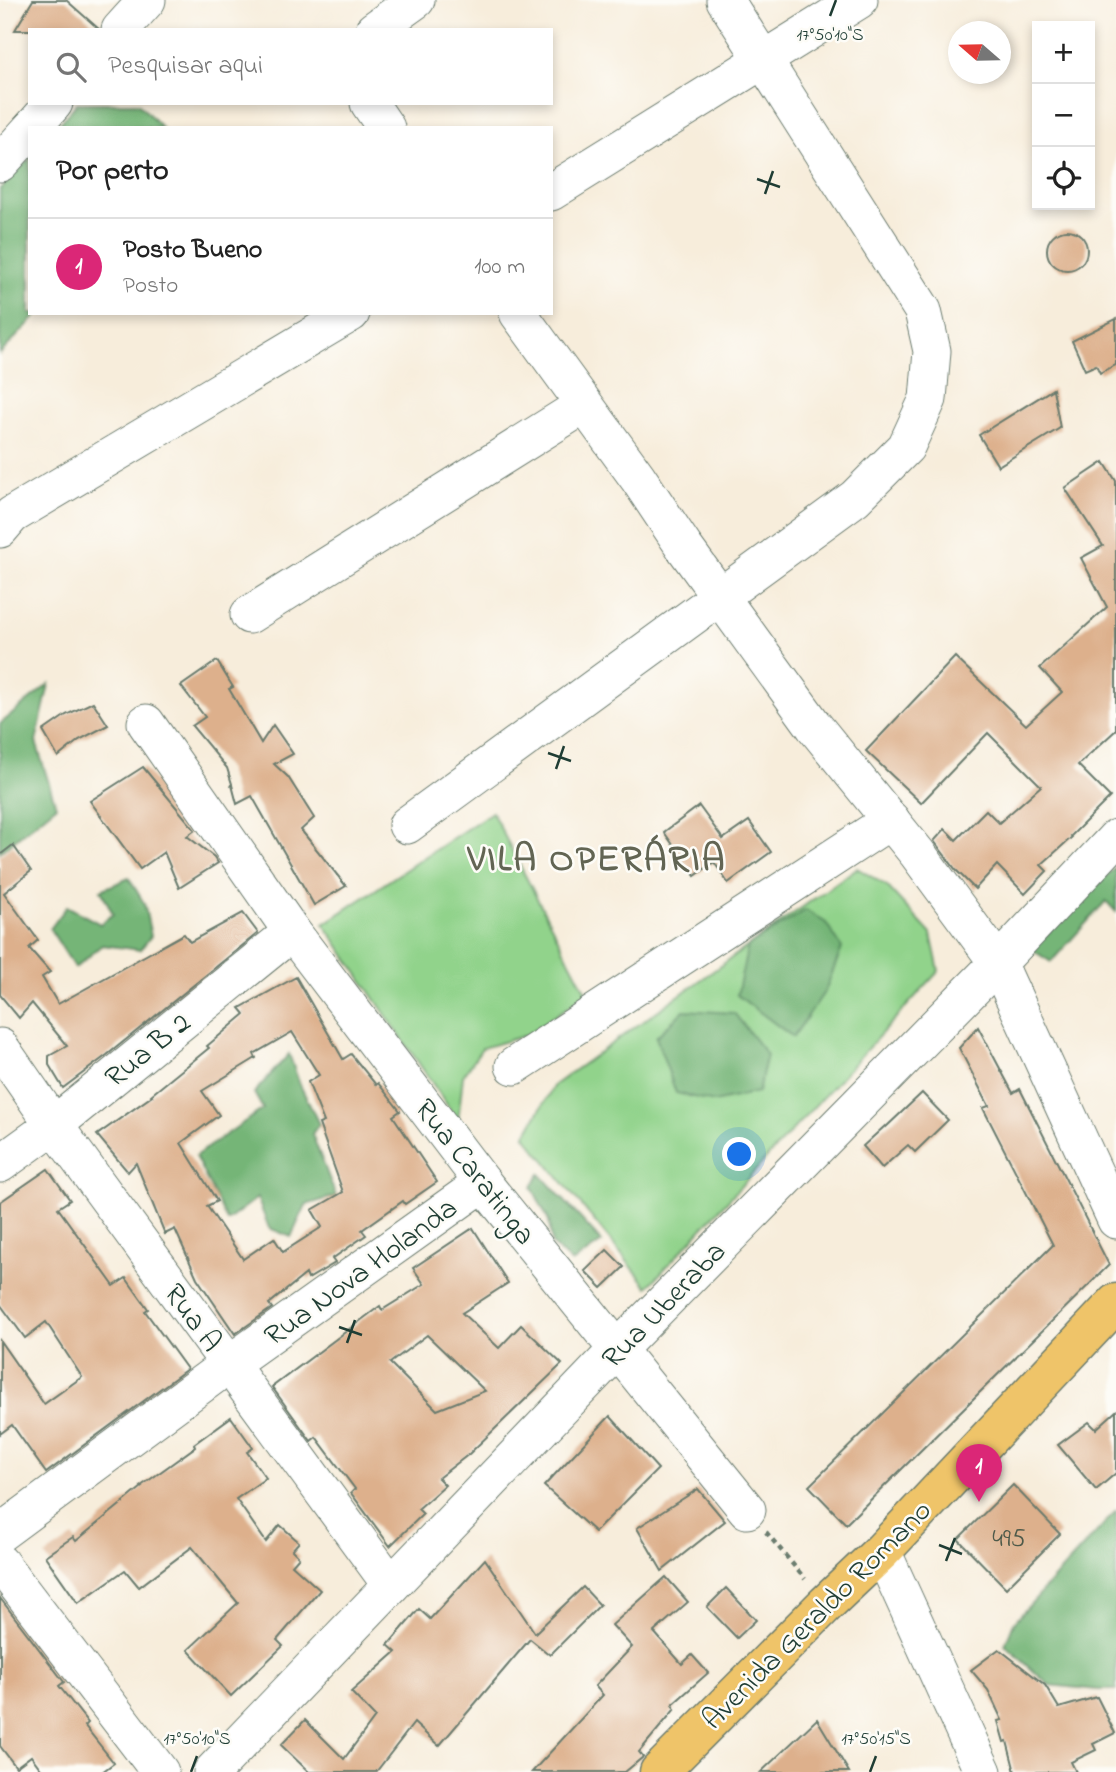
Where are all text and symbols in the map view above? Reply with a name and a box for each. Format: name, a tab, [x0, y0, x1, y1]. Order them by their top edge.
north arrow	[948, 21, 1011, 84]
map controls	[1032, 21, 1095, 210]
button: +	[1032, 21, 1095, 84]
text: 17°50'10"S	[796, 23, 864, 49]
search box	[28, 28, 553, 105]
icon: search	[52, 48, 90, 86]
text: Pesquisar aqui	[108, 48, 263, 86]
button: −	[1032, 84, 1095, 147]
button: locate	[1032, 147, 1095, 210]
text: Por perto	[56, 150, 169, 194]
text: Posto Bueno	[123, 232, 262, 270]
text: 1	[75, 251, 83, 284]
text: 100 m	[474, 251, 525, 284]
text: Posto	[123, 270, 178, 303]
district label: VILA OPERÁRIA	[467, 834, 726, 888]
street label: Rua B 2	[96, 1003, 202, 1100]
street label: Rua Caratinga	[402, 1090, 545, 1256]
your location	[722, 1137, 756, 1171]
street label: Rua Nova Holanda	[256, 1188, 468, 1359]
street label: Rua Uberaba	[593, 1232, 738, 1380]
street label: Rua A	[151, 1275, 232, 1362]
pin: 1	[956, 1444, 1002, 1502]
street label: Avenida Geraldo Romano	[693, 1491, 943, 1741]
house number: 495	[992, 1521, 1026, 1559]
text: 17°50'10"S	[163, 1727, 231, 1753]
text: 17°50'15"S	[841, 1727, 911, 1753]

